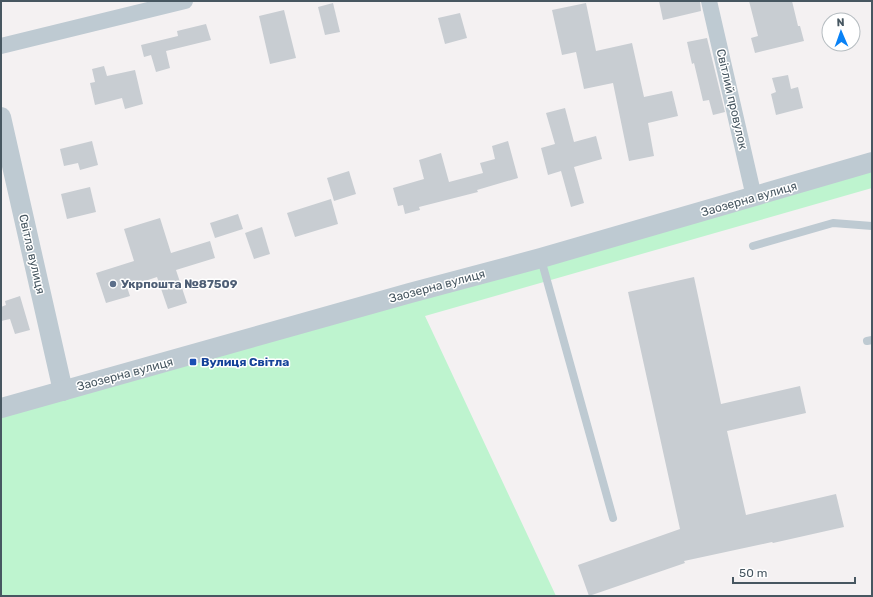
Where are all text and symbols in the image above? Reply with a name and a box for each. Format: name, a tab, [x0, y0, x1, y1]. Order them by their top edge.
north arrow	[821, 12, 861, 52]
text: N	[836, 16, 845, 29]
street label: Світлий провулок	[714, 47, 750, 151]
street label: Заозерна вулиця	[699, 179, 799, 219]
street label: Світла вулиця	[16, 213, 48, 295]
street label: Заозерна вулиця	[387, 266, 487, 306]
place label: Укрпошта №87509	[121, 277, 238, 291]
marker: Укрпошта №87509	[108, 279, 118, 289]
street label: Заозерна вулиця	[75, 354, 175, 394]
place label: Вулиця Світла	[201, 355, 289, 369]
marker: Вулиця Світла	[188, 357, 198, 367]
scale bar	[733, 559, 855, 585]
text: 50 m	[739, 566, 767, 580]

